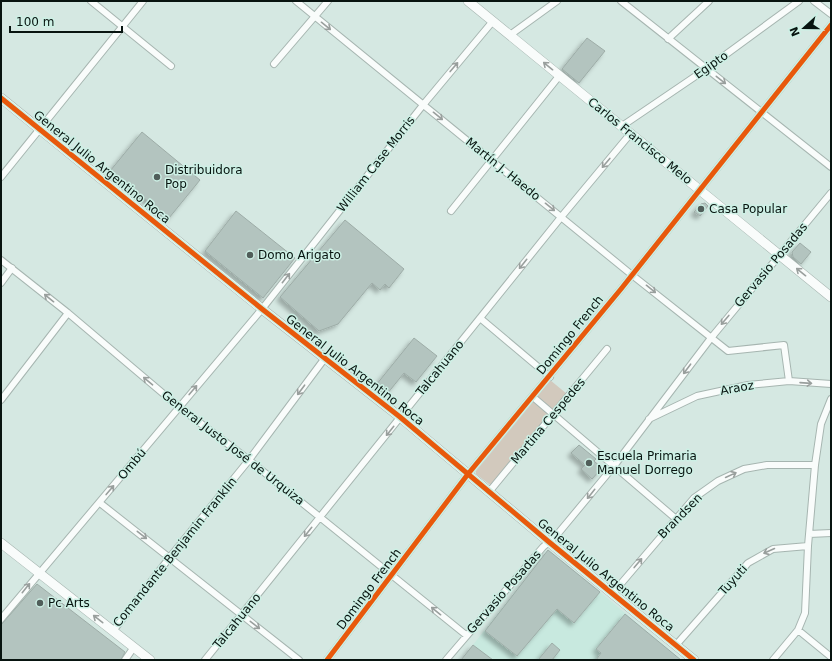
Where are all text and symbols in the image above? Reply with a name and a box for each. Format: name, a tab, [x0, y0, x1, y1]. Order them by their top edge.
scale bar	[10, 8, 122, 34]
north arrow	[784, 8, 824, 48]
text: 100 m	[16, 15, 54, 29]
one-way arrow	[321, 21, 332, 30]
text: N	[787, 25, 803, 38]
street label: Egipto	[691, 48, 731, 82]
one-way arrow	[450, 62, 459, 73]
one-way arrow	[543, 62, 554, 71]
one-way arrow	[715, 76, 726, 85]
street label: Carlos Francisco Melo	[585, 95, 695, 187]
street label: General Julio Argentino Roca	[31, 108, 173, 226]
one-way arrow	[433, 112, 444, 121]
street label: William Case Morris	[334, 113, 418, 215]
street label: Martín J. Haedo	[463, 135, 543, 203]
one-way arrow	[601, 158, 610, 169]
place label: Distribuidora Pop	[165, 163, 243, 191]
marker: Distribuidora Pop	[152, 172, 162, 182]
one-way arrow	[545, 202, 555, 211]
place label: Casa Popular	[709, 202, 787, 216]
marker: Casa Popular	[696, 204, 706, 214]
street label: Gervasio Posadas	[732, 220, 810, 310]
place label: Domo Arigato	[258, 248, 341, 262]
marker: Domo Arigato	[245, 250, 255, 260]
one-way arrow	[519, 258, 528, 269]
one-way arrow	[795, 268, 806, 277]
one-way arrow	[282, 273, 290, 284]
one-way arrow	[645, 285, 656, 294]
one-way arrow	[43, 293, 54, 302]
street label: Domingo French	[534, 293, 606, 377]
street label: General Julio Argentino Roca	[283, 312, 427, 428]
one-way arrow	[721, 315, 730, 326]
street label: Talcahuano	[413, 337, 467, 399]
one-way arrow	[683, 363, 691, 374]
street label: Martina Cespedes	[508, 375, 588, 467]
one-way arrow	[143, 377, 154, 386]
street label: Araoz	[719, 378, 755, 398]
one-way arrow	[799, 379, 812, 386]
one-way arrow	[189, 384, 198, 395]
one-way arrow	[297, 384, 306, 395]
street label: General Justo José de Urquiza	[159, 388, 307, 508]
one-way arrow	[385, 425, 394, 436]
street label: Ombú	[115, 446, 149, 482]
place label: Escuela Primaria Manuel Dorrego	[597, 449, 697, 477]
marker: Escuela Primaria Manuel Dorrego	[584, 458, 594, 468]
one-way arrow	[724, 471, 736, 478]
street label: Comandante Benjamin Franklin	[110, 474, 240, 630]
one-way arrow	[106, 484, 115, 495]
one-way arrow	[586, 488, 595, 499]
street label: Brandsen	[655, 491, 705, 541]
street label: General Julio Argentino Roca	[535, 516, 677, 634]
one-way arrow	[304, 527, 313, 537]
one-way arrow	[136, 531, 147, 539]
street label: Domingo French	[334, 546, 404, 632]
street label: Gervasio Posadas	[464, 547, 544, 637]
one-way arrow	[764, 548, 776, 556]
one-way arrow	[633, 558, 642, 569]
street label: Tuyuti	[715, 562, 750, 599]
one-way arrow	[21, 583, 30, 594]
street label: Talcahuano	[210, 590, 264, 652]
place label: Pc Arts	[48, 596, 90, 610]
marker: Pc Arts	[35, 598, 45, 608]
one-way arrow	[430, 607, 441, 615]
one-way arrow	[92, 614, 103, 623]
one-way arrow	[249, 620, 260, 629]

